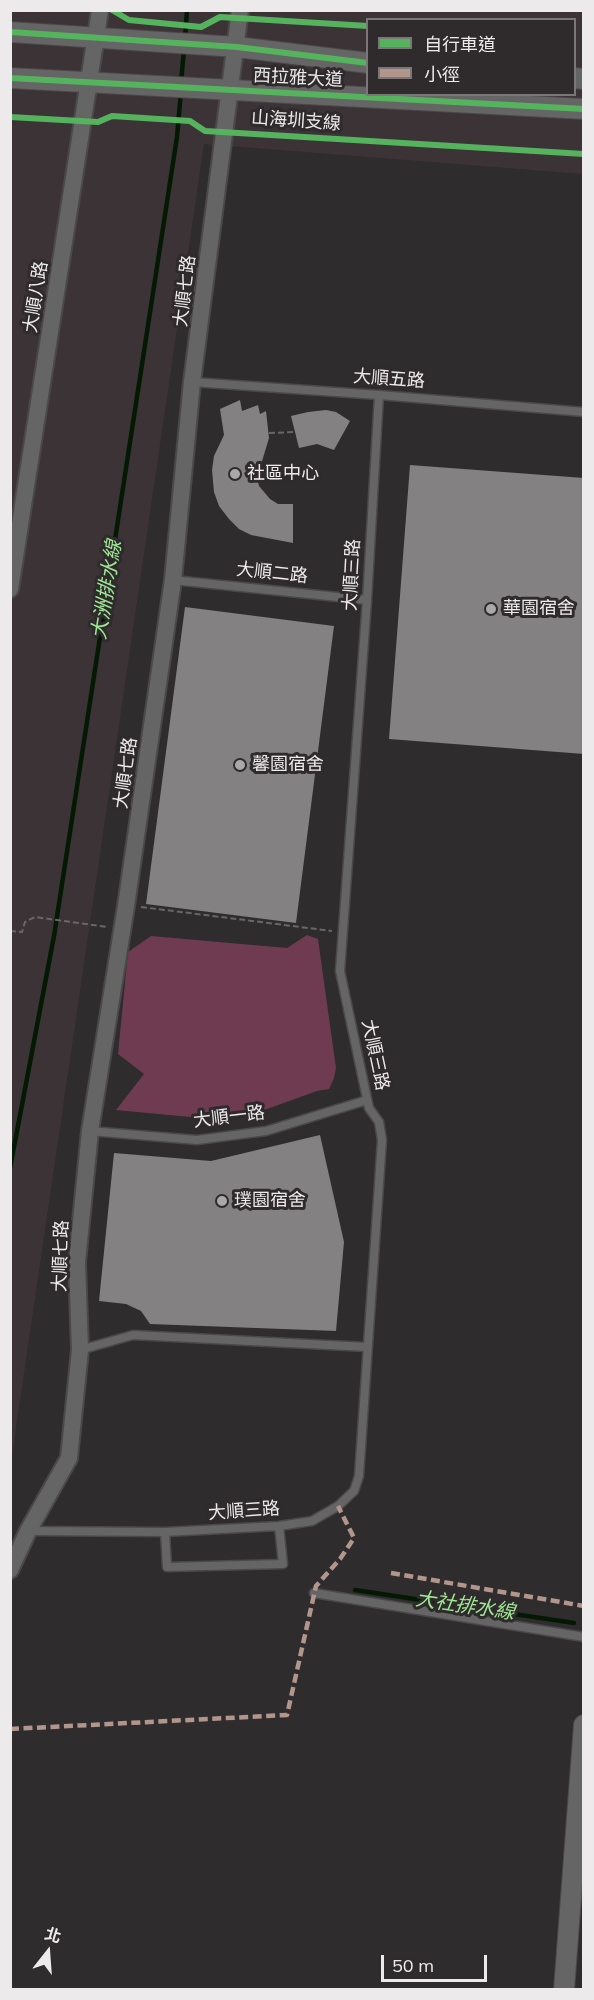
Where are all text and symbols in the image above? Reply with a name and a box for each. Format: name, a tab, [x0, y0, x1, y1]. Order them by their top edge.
legend	[366, 18, 576, 96]
text: 自行車道	[424, 33, 496, 56]
text: 小徑	[424, 63, 460, 86]
street label: 西拉雅大道	[252, 65, 344, 91]
street label: 山海圳支線	[250, 107, 342, 135]
street label: 大順七路	[170, 254, 200, 328]
street label: 大順八路	[20, 260, 52, 334]
street label: 大順五路	[352, 366, 426, 392]
place label: 社區中心	[247, 463, 319, 485]
marker: 社區中心	[228, 467, 242, 481]
street label: 大順三路	[339, 538, 365, 612]
water label: 大洲排水線	[87, 539, 127, 641]
street label: 大順二路	[235, 558, 309, 588]
place label: 華園宿舍	[503, 598, 575, 620]
marker: 華園宿舍	[484, 602, 498, 616]
street label: 大順七路	[110, 736, 142, 810]
place label: 馨園宿舍	[252, 754, 324, 776]
marker: 馨園宿舍	[233, 758, 247, 772]
street label: 大順三路	[357, 1018, 393, 1092]
street label: 大順一路	[192, 1102, 266, 1132]
place label: 璞園宿舍	[234, 1190, 306, 1212]
marker: 璞園宿舍	[215, 1194, 229, 1208]
street label: 大順七路	[49, 1220, 73, 1292]
street label: 大順三路	[207, 1498, 281, 1524]
water label: 大社排水線	[414, 1587, 516, 1625]
north arrow	[18, 1922, 78, 1982]
text: 北	[43, 1923, 64, 1947]
scale bar	[384, 1943, 490, 1981]
text: 50 m	[392, 1954, 434, 1977]

